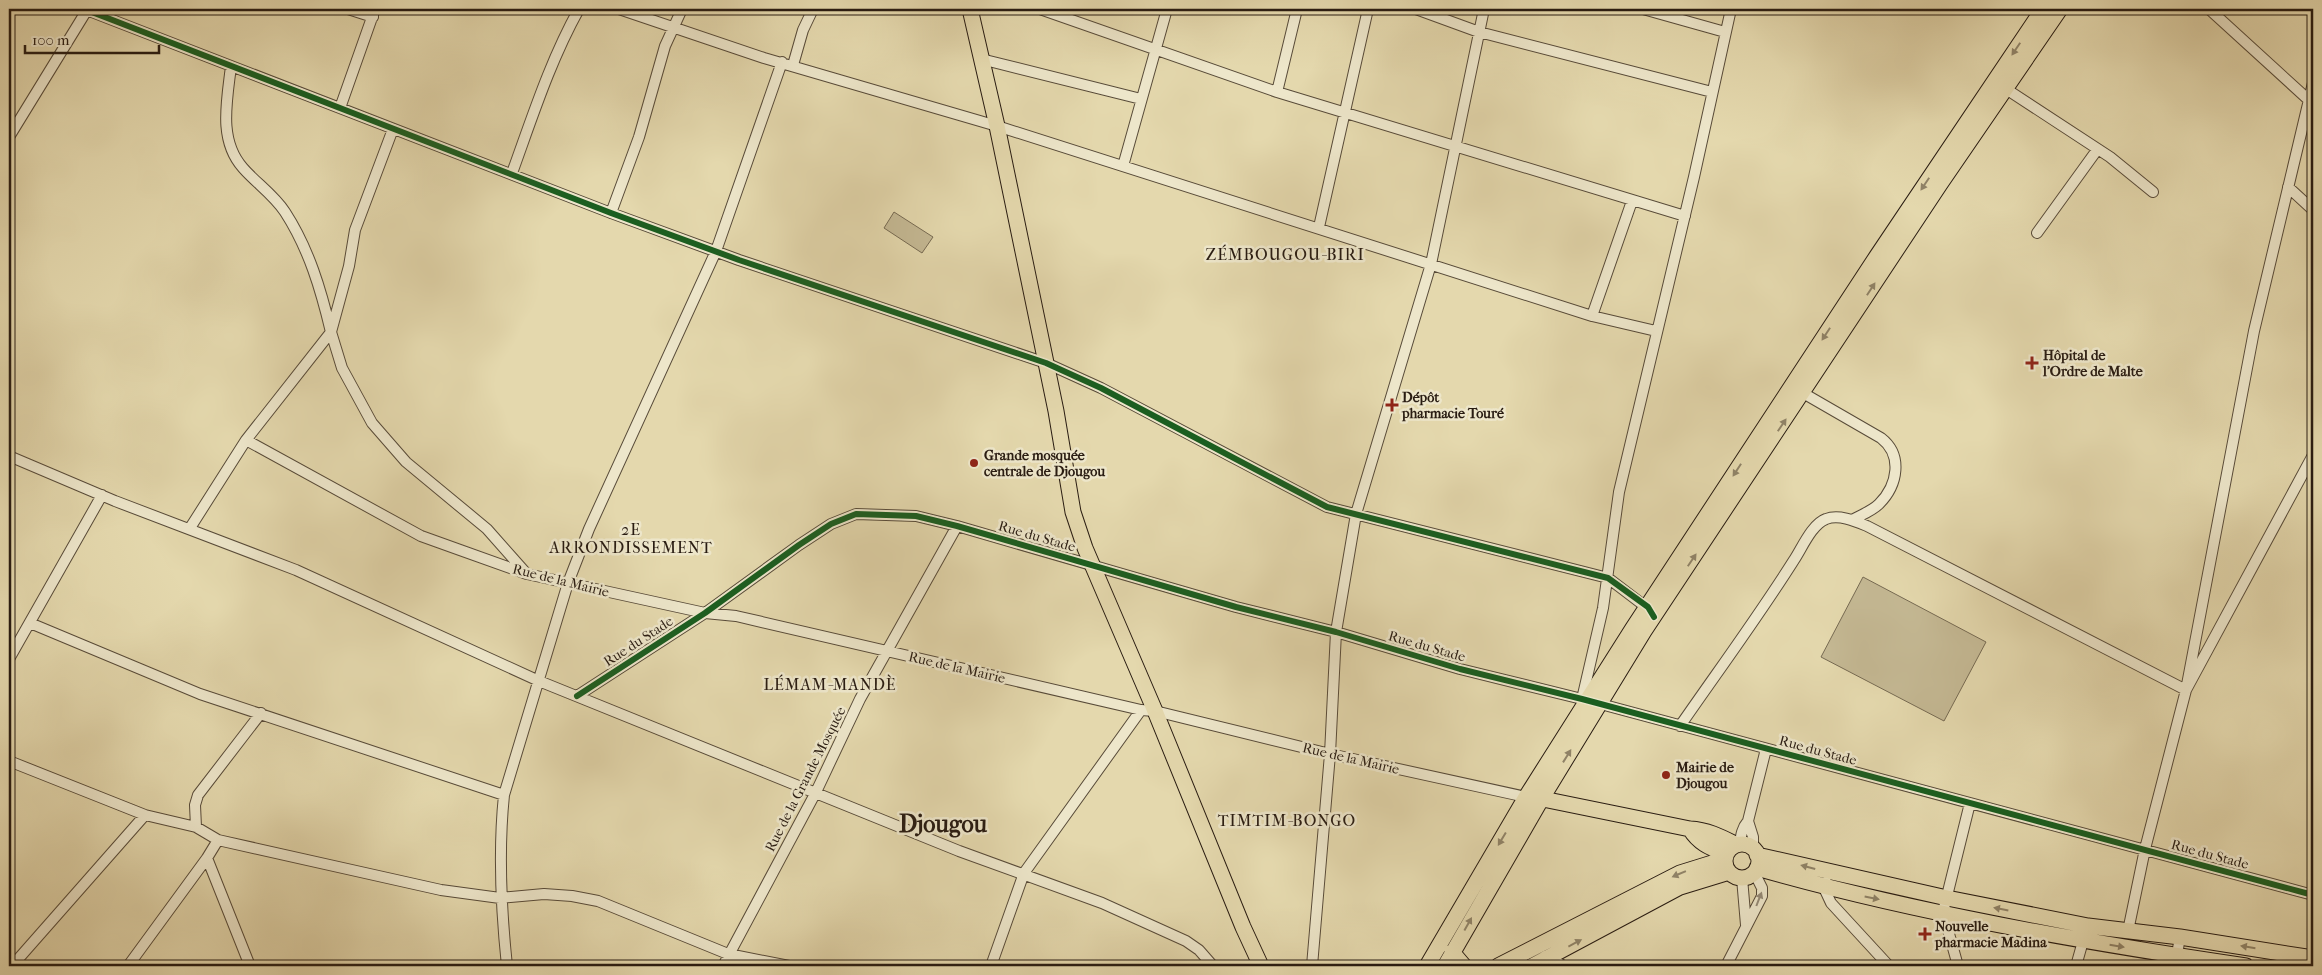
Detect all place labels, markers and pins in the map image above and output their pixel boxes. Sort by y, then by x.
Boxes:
place label: Hôpital de l'Ordre de Malte [2042,347,2143,380]
marker: Hôpital de l'Ordre de Malte [2025,356,2039,370]
place label: Dépôt pharmacie Touré [1401,389,1504,422]
marker: Dépôt pharmacie Touré [1386,399,1398,411]
place label: Grande mosquée centrale de Djougou [984,447,1105,480]
marker: Grande mosquée centrale de Djougou [968,457,980,469]
place label: Mairie de Djougou [1675,759,1734,792]
marker: Mairie de Djougou [1660,769,1672,781]
place label: Nouvelle pharmacie Madina [1934,918,2047,951]
marker: Nouvelle pharmacie Madina [1919,928,1931,940]

